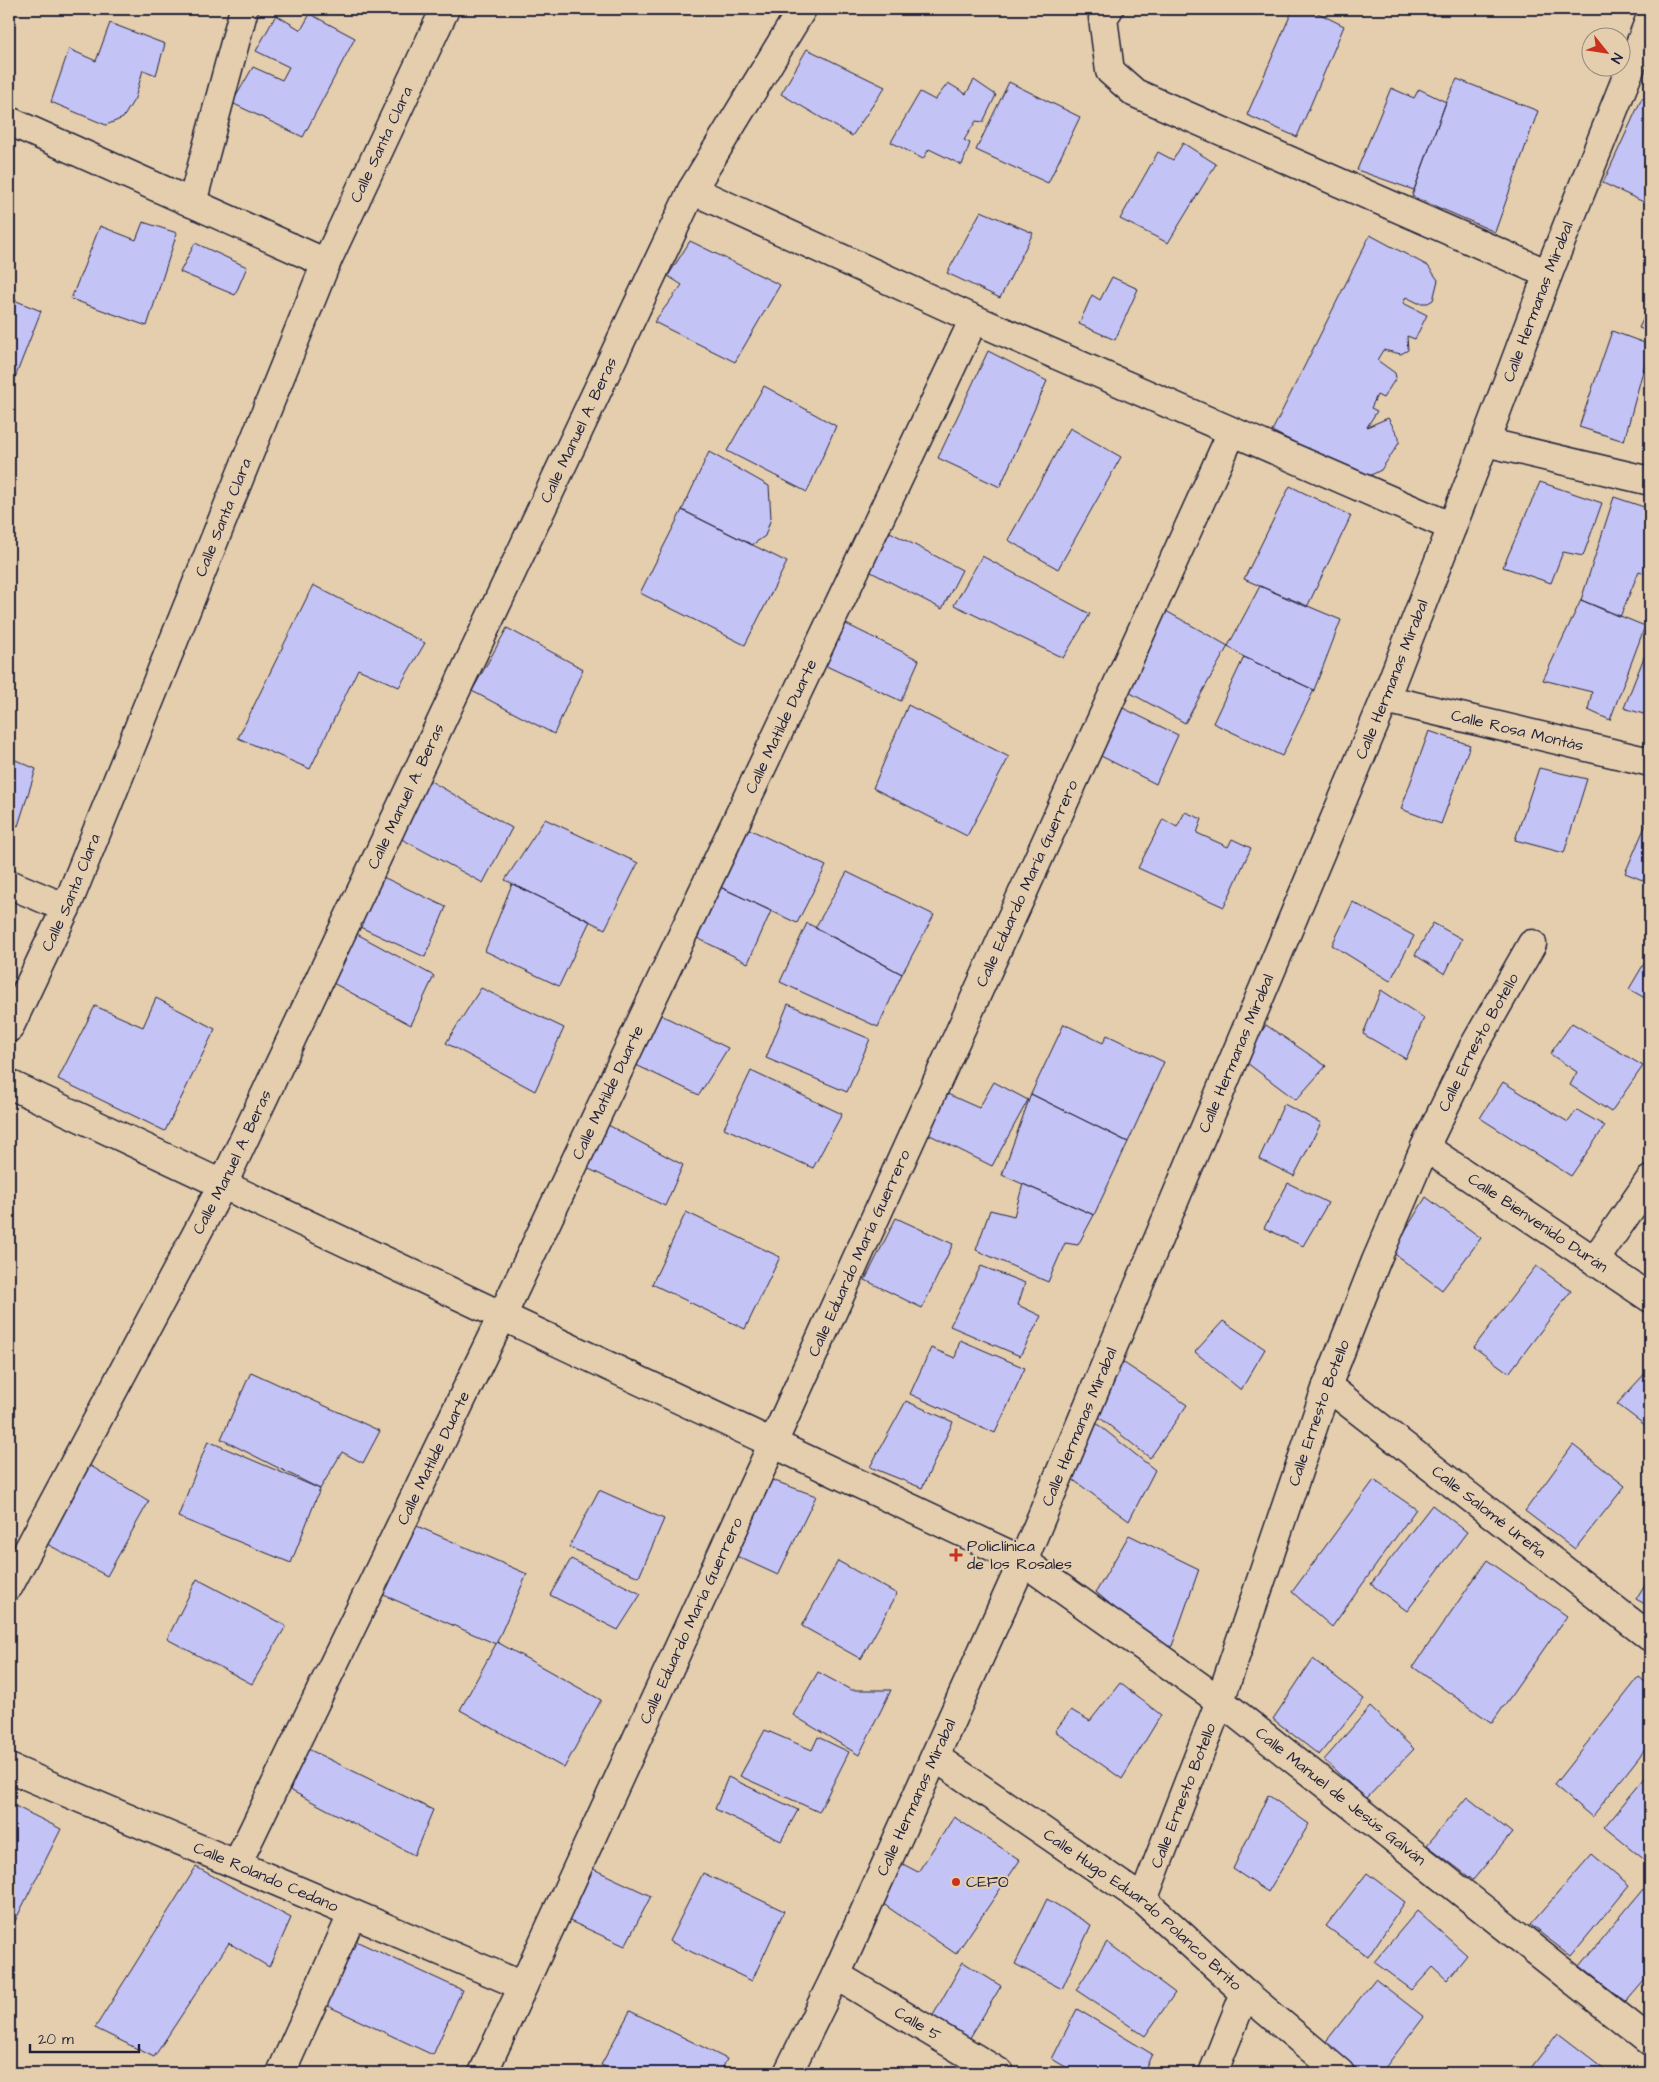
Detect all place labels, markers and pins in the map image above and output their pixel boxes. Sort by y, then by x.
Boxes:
place label: Policlínica de los Rosales [967,1535,1072,1575]
marker: Policlínica de los Rosales [949,1548,963,1562]
place label: CEFO [966,1871,1009,1893]
marker: CEFO [950,1876,962,1888]

